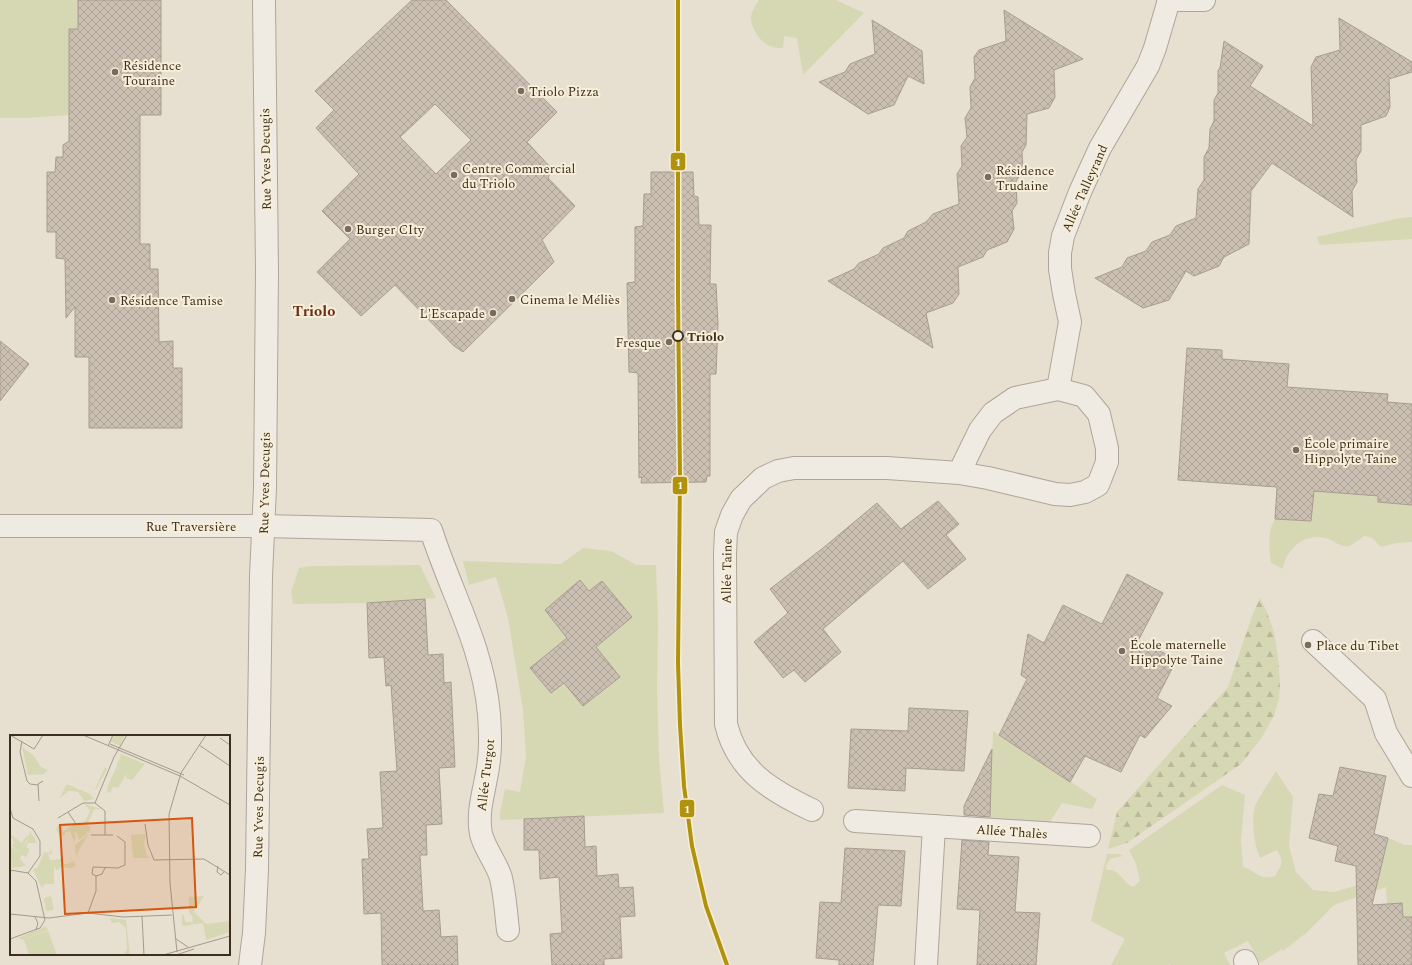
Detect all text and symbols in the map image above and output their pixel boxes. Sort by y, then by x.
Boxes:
place label: Résidence Touraine [123,56,181,91]
marker: Résidence Touraine [110,67,120,77]
place label: Triolo Pizza [529,82,600,102]
marker: Triolo Pizza [516,86,526,96]
street label: Rue Yves Decugis [255,108,277,210]
street label: Allée Talleyrand [1057,141,1113,236]
line badge: 1 [670,152,686,171]
text: 1 [675,154,681,171]
place label: Centre Commercial du Triolo [462,159,576,194]
place label: Résidence Trudaine [996,161,1054,196]
marker: Centre Commercial du Triolo [449,170,459,180]
marker: Résidence Trudaine [983,172,993,182]
place label: Burger CIty [356,220,425,240]
marker: Burger CIty [343,224,353,234]
place label: Cinema le Méliès [520,290,620,310]
place label: Résidence Tamise [120,291,223,311]
marker: Cinema le Méliès [507,294,517,304]
marker: Résidence Tamise [107,295,117,305]
district label: Triolo [293,300,335,323]
place label: L'Escapade [420,304,485,324]
marker: L'Escapade [488,308,498,318]
place label: Triolo [687,327,724,347]
marker: Triolo [672,330,684,342]
place label: Fresque [615,333,661,353]
marker: Fresque [664,337,674,347]
street label: Rue Yves Decugis [254,432,276,534]
place label: École primaire Hippolyte Taine [1304,434,1397,469]
marker: École primaire Hippolyte Taine [1291,445,1301,455]
line badge: 1 [672,476,688,495]
text: 1 [677,477,683,494]
street label: Rue Traversière [146,517,236,537]
street label: Allée Taine [716,538,738,604]
place label: École maternelle Hippolyte Taine [1130,635,1226,670]
place label: Place du Tibet [1316,636,1400,656]
marker: Place du Tibet [1303,640,1313,650]
marker: École maternelle Hippolyte Taine [1117,646,1127,656]
inset map [10,735,230,955]
street label: Allée Turgot [472,737,500,812]
street label: Rue Yves Decugis [248,756,270,858]
line badge: 1 [679,799,695,818]
text: 1 [684,801,690,818]
street label: Allée Thalès [976,820,1048,844]

